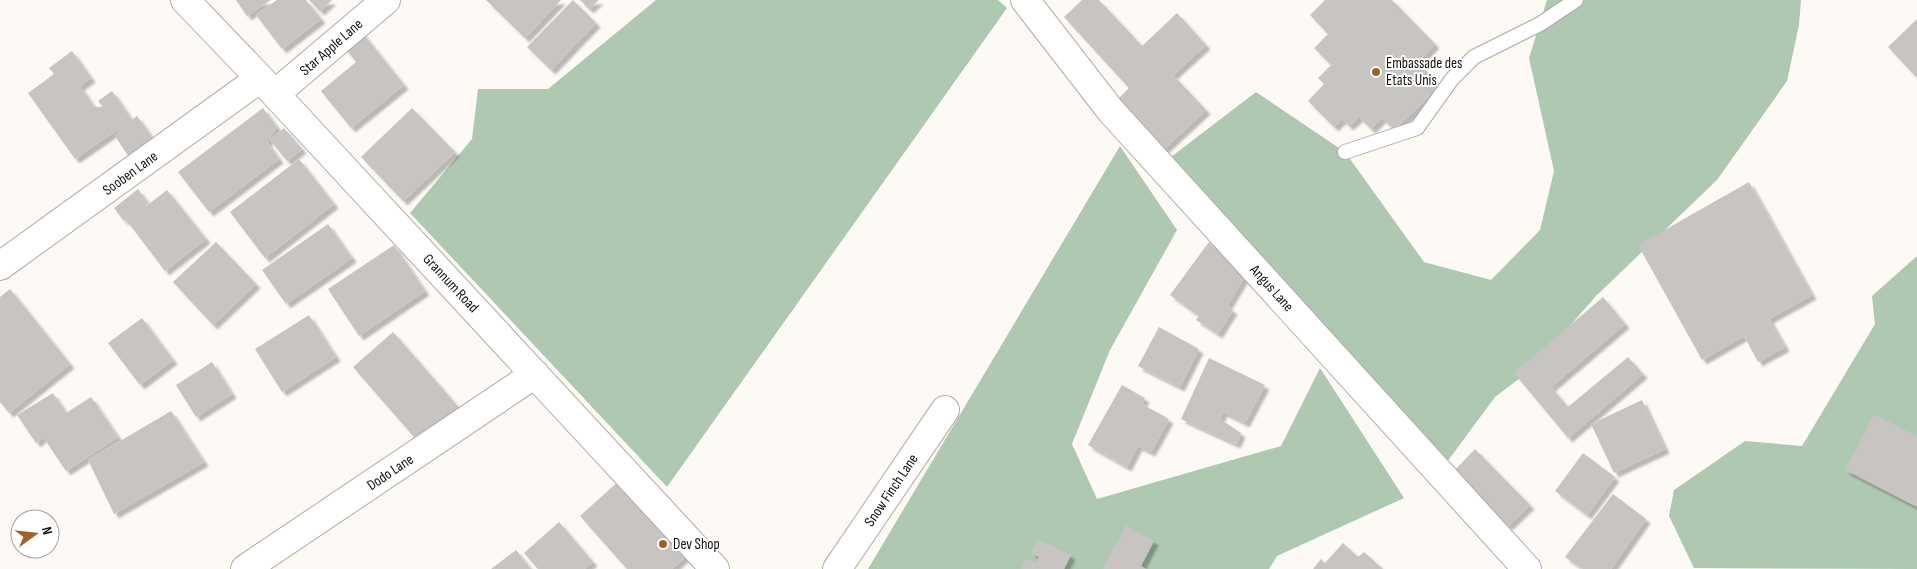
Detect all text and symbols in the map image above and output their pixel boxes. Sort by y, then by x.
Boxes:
street label: Star Apple Lane [296,15,367,80]
place label: Embassade des Etats Unis [1386,54,1462,90]
marker: Embassade des Etats Unis [1370,66,1382,78]
street label: Sooben Lane [99,147,162,200]
street label: Grannum Road [419,250,483,317]
street label: Angus Lane [1245,260,1298,316]
street label: Dodo Lane [363,450,417,495]
street label: Snow Finch Lane [860,450,923,530]
north arrow [10,509,60,559]
text: N [38,525,56,537]
place label: Dev Shop [673,535,720,554]
marker: Dev Shop [657,538,669,550]

